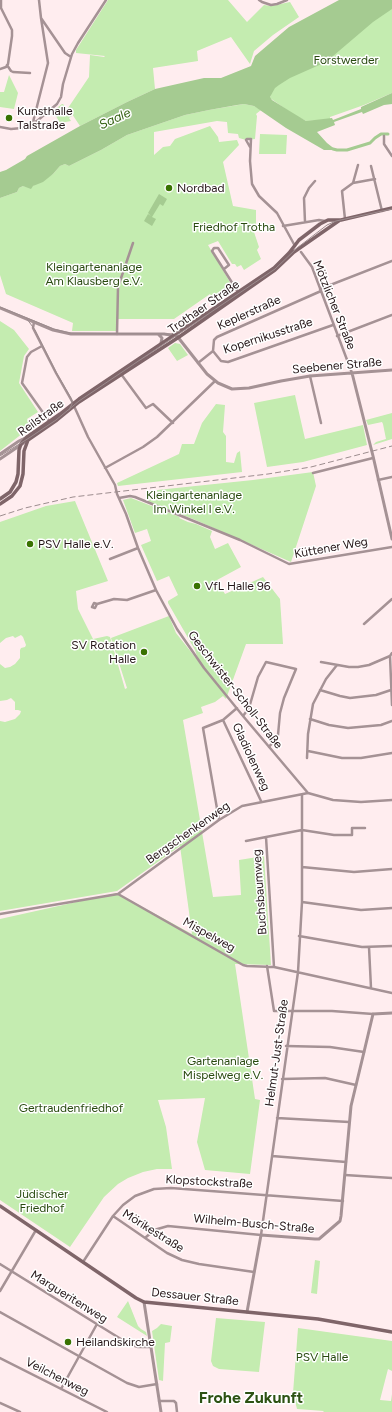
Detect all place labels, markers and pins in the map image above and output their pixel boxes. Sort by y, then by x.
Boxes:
place label: Kunsthalle Talstraße [17,104,72,132]
marker: Kunsthalle Talstraße [4,113,14,123]
place label: Nordbad [177,181,225,195]
marker: Nordbad [164,183,174,193]
place label: PSV Halle e.V. [38,537,113,551]
marker: PSV Halle e.V. [25,539,35,549]
place label: VfL Halle 96 [205,579,270,593]
marker: VfL Halle 96 [192,581,202,591]
place label: SV Rotation Halle [71,638,136,666]
marker: SV Rotation Halle [139,647,149,657]
place label: Heilandskirche [76,1335,155,1349]
marker: Heilandskirche [63,1337,73,1347]

